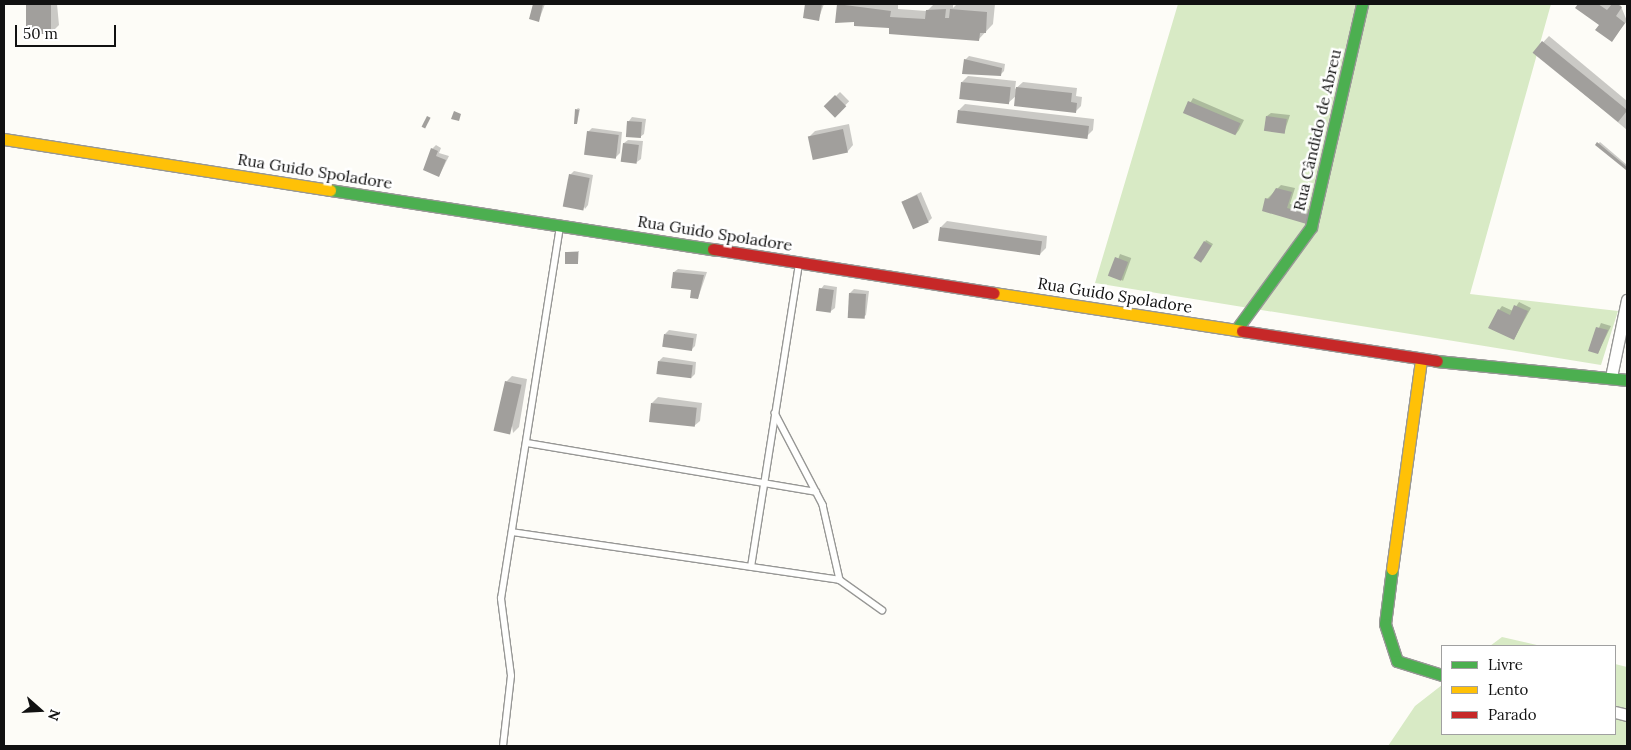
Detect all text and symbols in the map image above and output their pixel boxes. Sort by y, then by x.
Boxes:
scale bar [18,15,119,47]
text: 50 m [23,24,58,43]
street label: Rua Cândido de Abreu [1289,47,1345,213]
street label: Rua Guido Spoladore [236,149,394,193]
street label: Rua Guido Spoladore [636,211,794,255]
street label: Rua Guido Spoladore [1036,273,1194,317]
legend [1441,645,1616,735]
text: Livre [1488,655,1523,674]
text: Lento [1488,680,1528,699]
north arrow [15,685,65,735]
text: Parado [1488,705,1537,724]
text: N [44,707,64,723]

